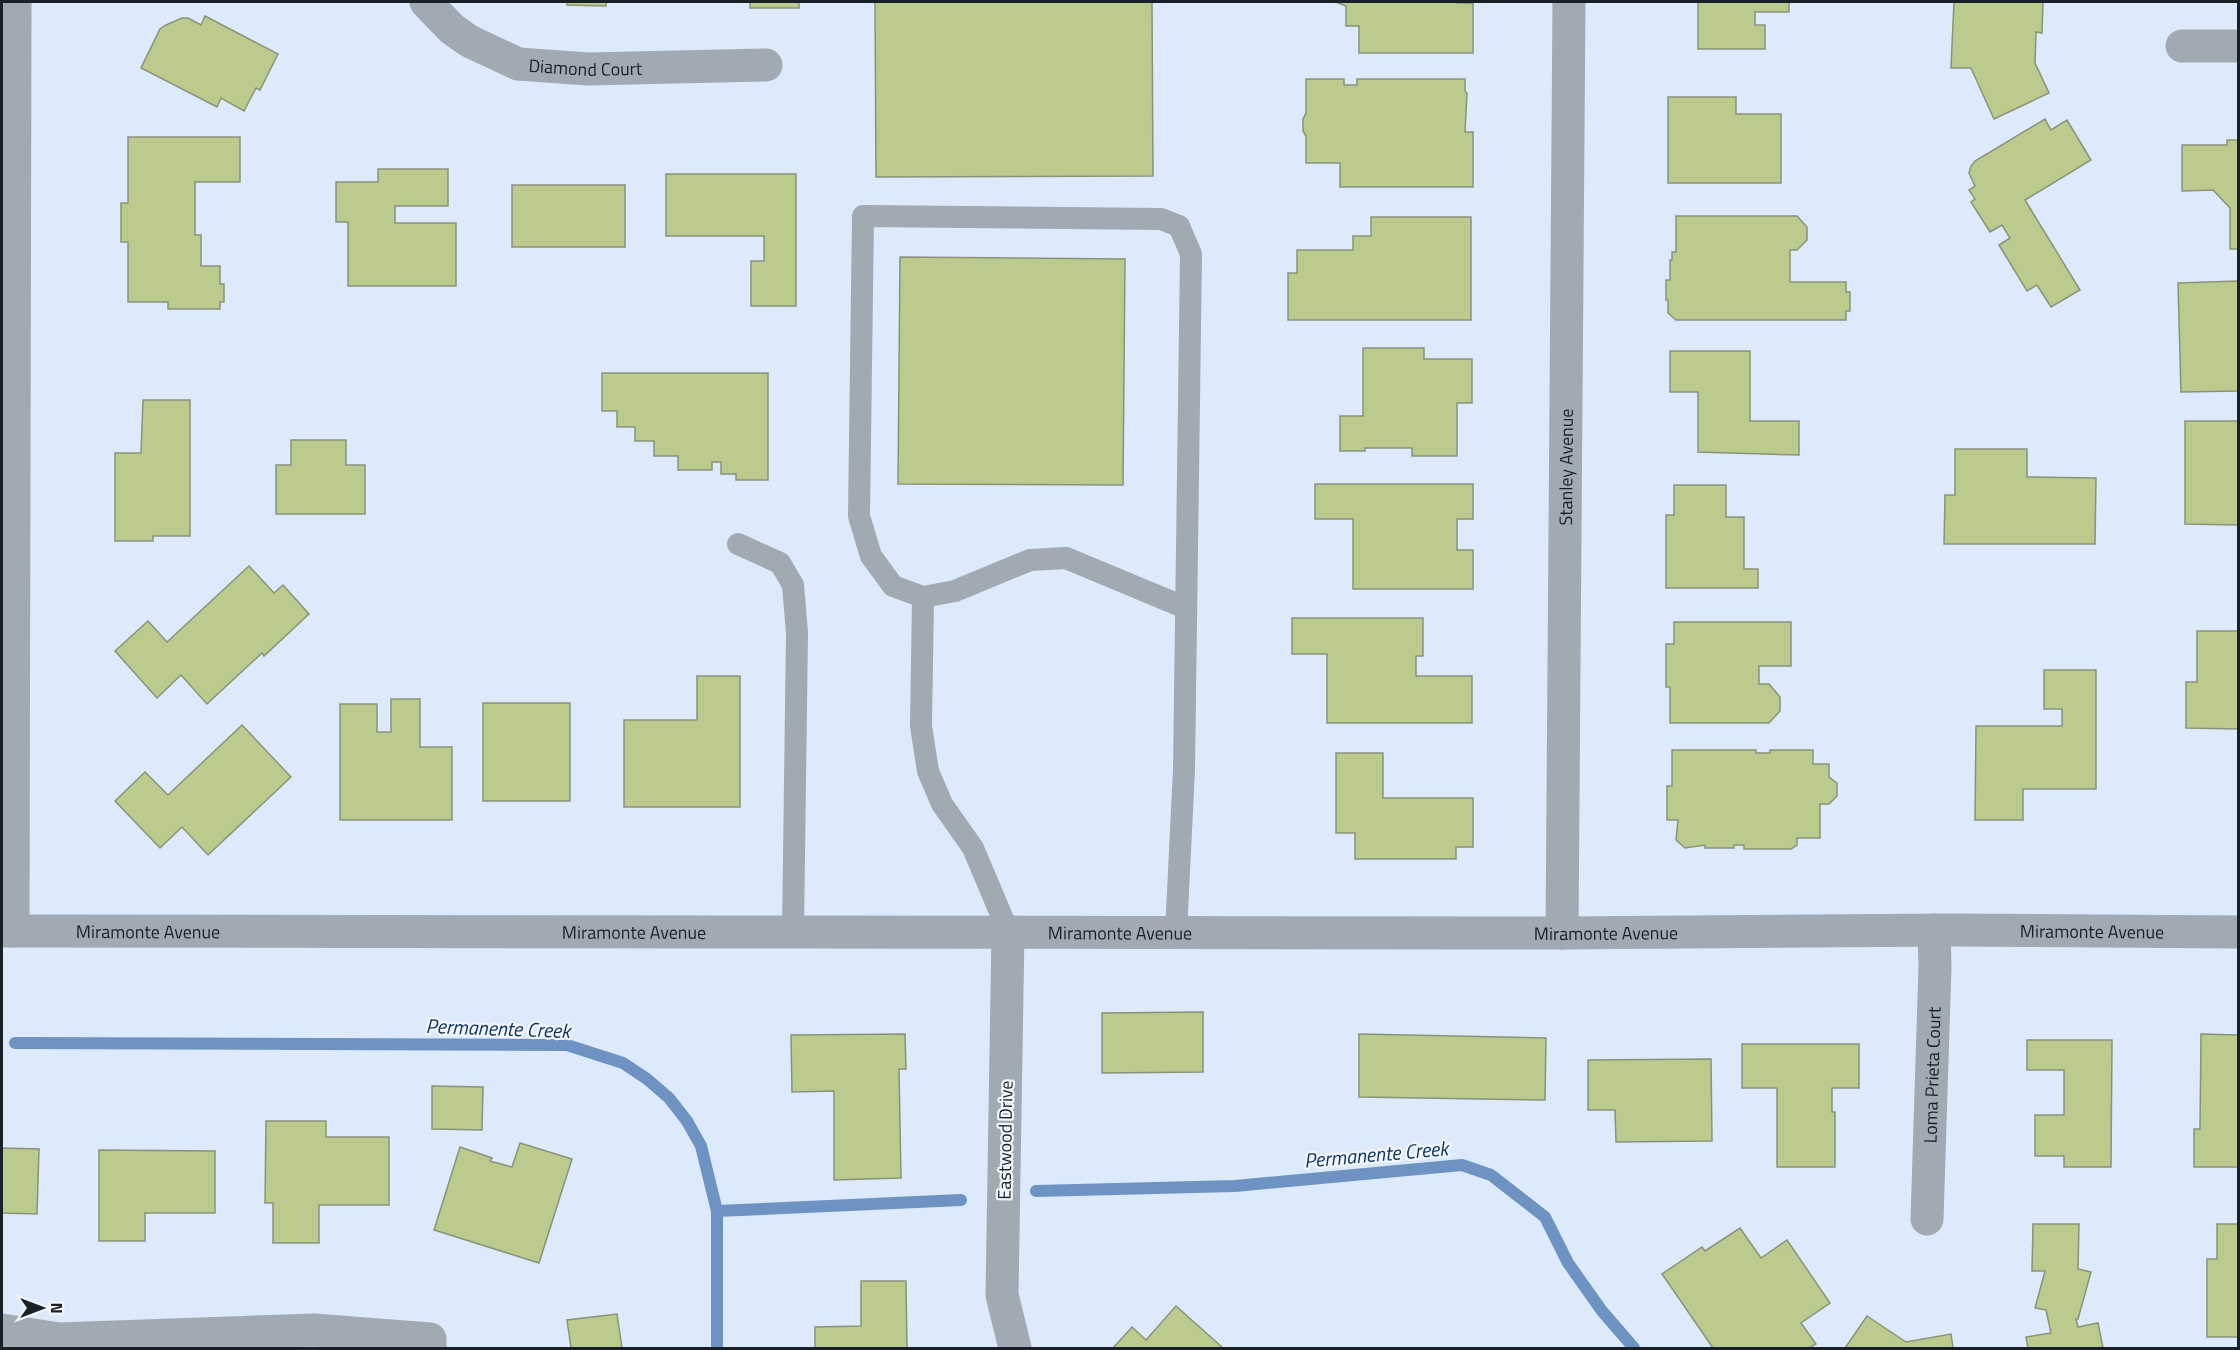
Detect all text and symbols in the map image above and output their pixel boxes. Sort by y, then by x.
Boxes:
street label: Diamond Court [528,51,643,83]
street label: Stanley Avenue [1552,409,1579,525]
street label: Miramonte Avenue [2020,917,2164,945]
street label: Miramonte Avenue [76,918,220,945]
street label: Miramonte Avenue [562,918,706,945]
street label: Miramonte Avenue [1048,919,1192,946]
street label: Miramonte Avenue [1534,919,1678,947]
street label: Loma Prieta Court [1916,1006,1947,1144]
water label: Permanente Creek [425,1010,573,1046]
street label: Eastwood Drive [990,1080,1020,1200]
water label: Permanente Creek [1303,1132,1451,1176]
north arrow [12,1278,72,1338]
text: N [45,1302,69,1314]

